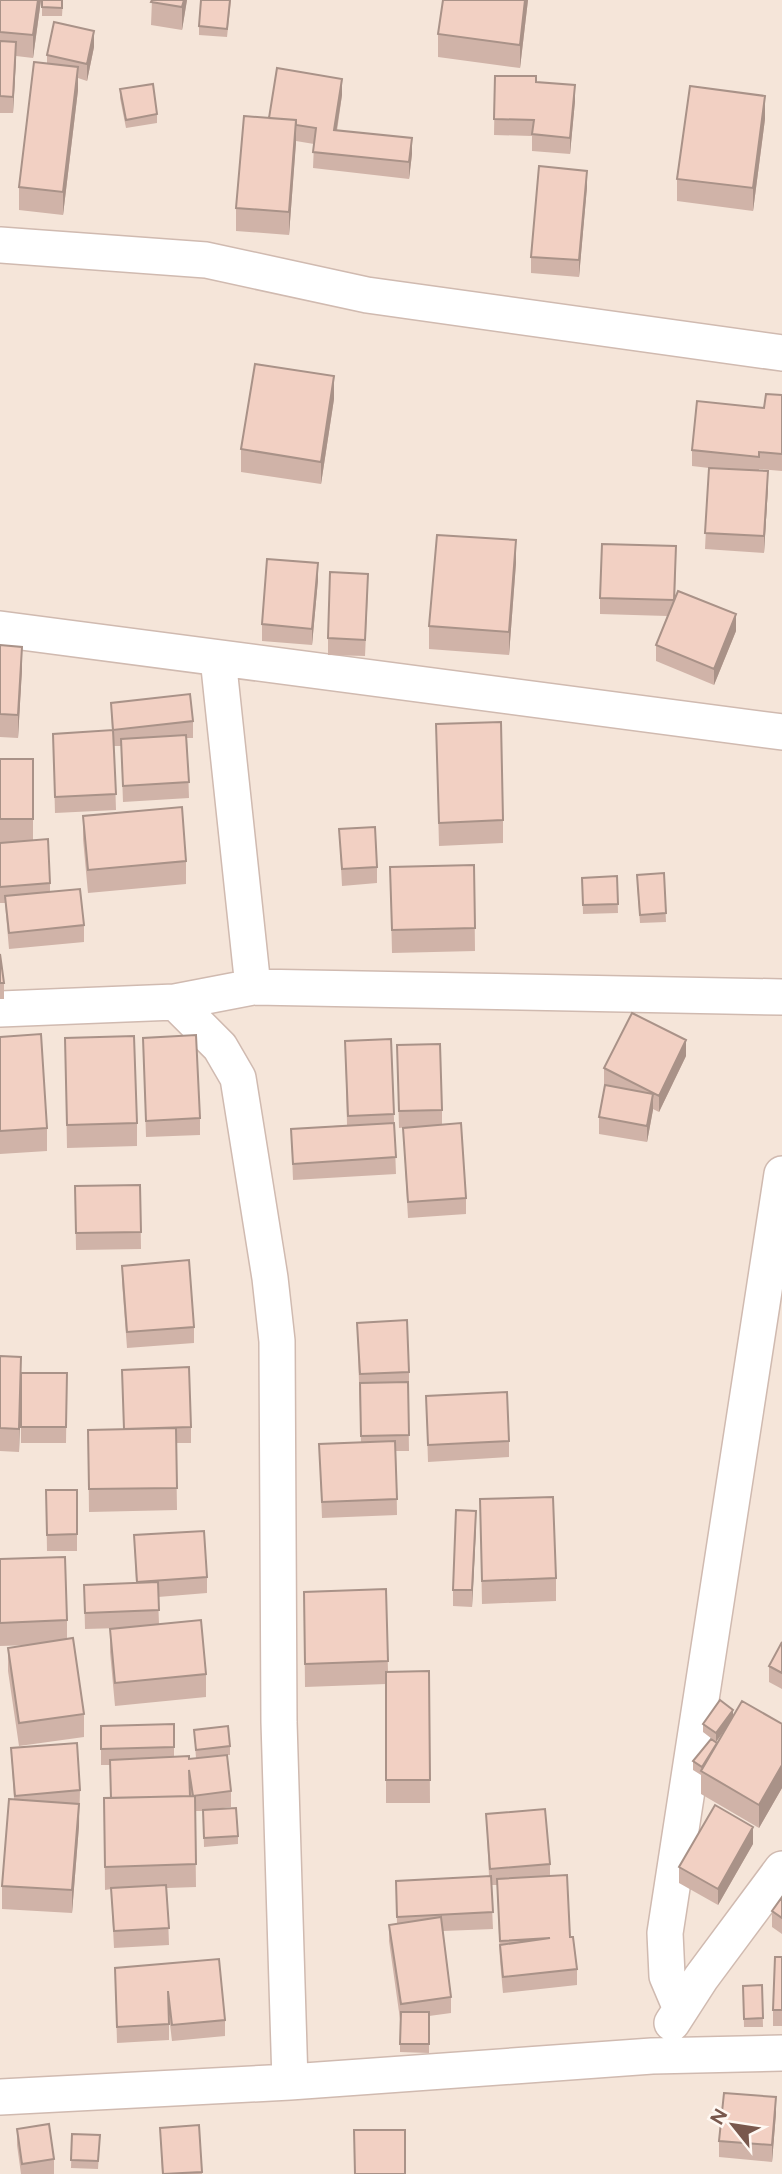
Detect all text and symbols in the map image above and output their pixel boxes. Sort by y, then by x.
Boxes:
north arrow [698,2090,768,2160]
text: N [705,2105,732,2129]

